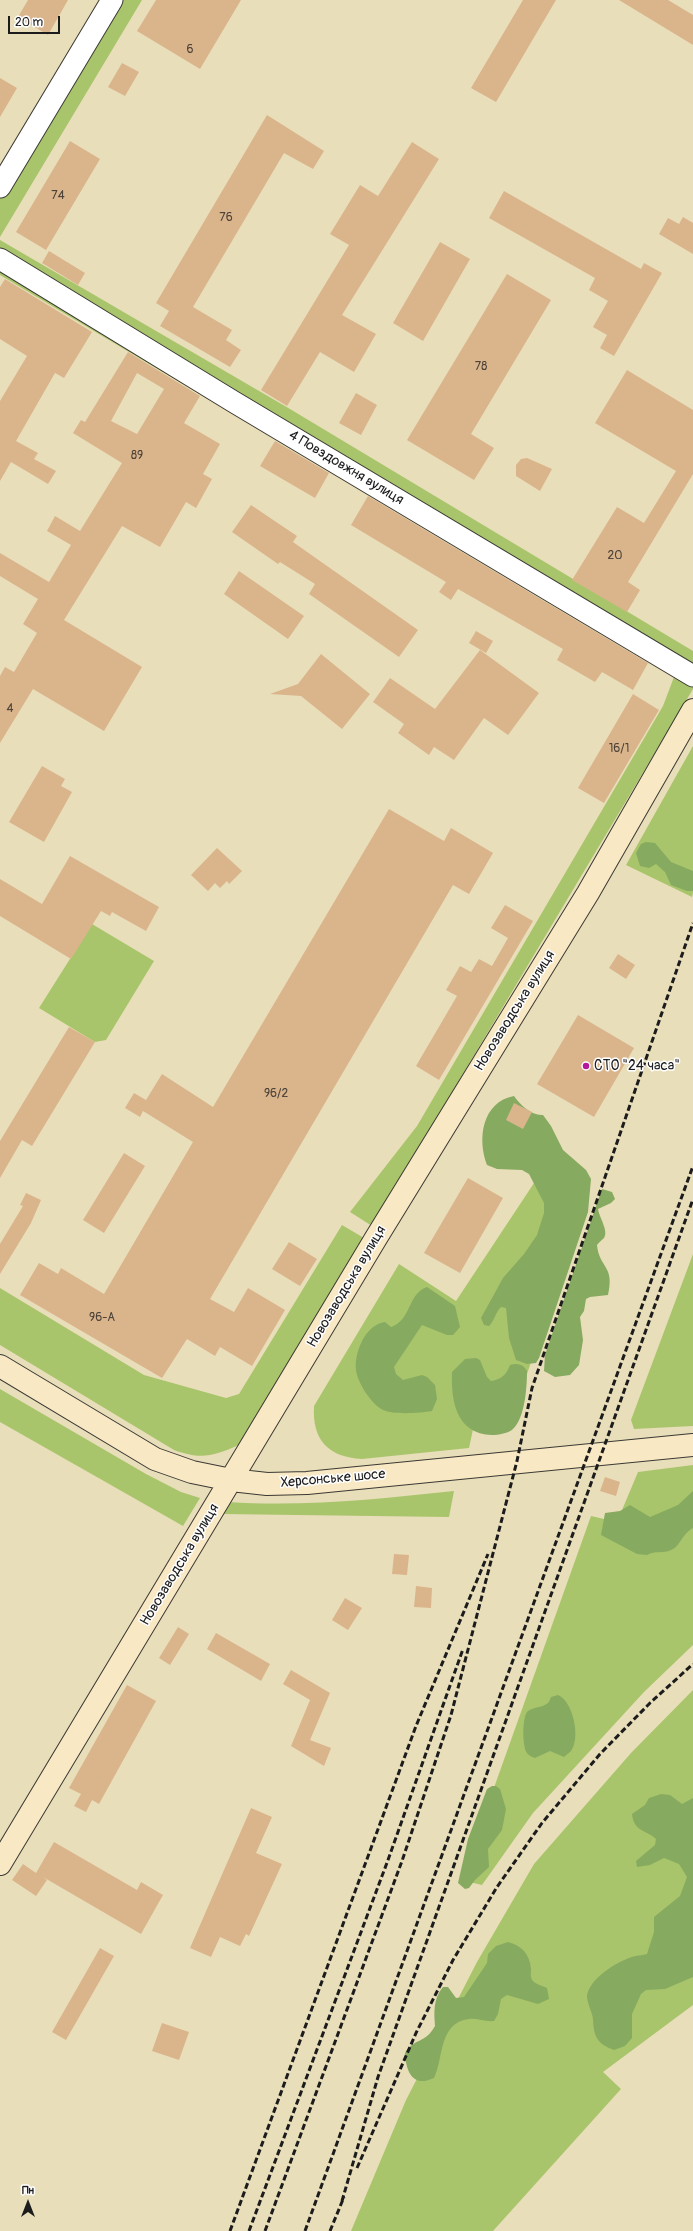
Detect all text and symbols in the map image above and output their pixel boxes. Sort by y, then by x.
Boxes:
scale bar [10,8,62,34]
text: 20 m [15,15,43,30]
house number: 6 [187,43,193,57]
house number: 74 [51,189,65,203]
house number: 76 [219,211,233,225]
house number: 78 [475,360,487,374]
street label: 4 Повздовжня вулиця [286,427,406,509]
house number: 89 [131,449,143,463]
house number: 20 [608,549,622,563]
house number: 4 [7,702,13,716]
house number: 16/1 [609,742,629,756]
street label: Новозаводська вулиця [471,948,559,1074]
place label: СТО "24 часа" [594,1058,680,1074]
marker: СТО "24 часа" [581,1061,591,1071]
house number: 96/2 [264,1087,288,1101]
street label: Новозаводська вулиця [304,1223,390,1351]
house number: 96-А [89,1311,115,1325]
street label: Херсонське шосе [280,1466,386,1492]
street label: Новозаводська вулиця [137,1501,223,1629]
north arrow [8,2183,48,2223]
text: Пн [22,2184,34,2197]

